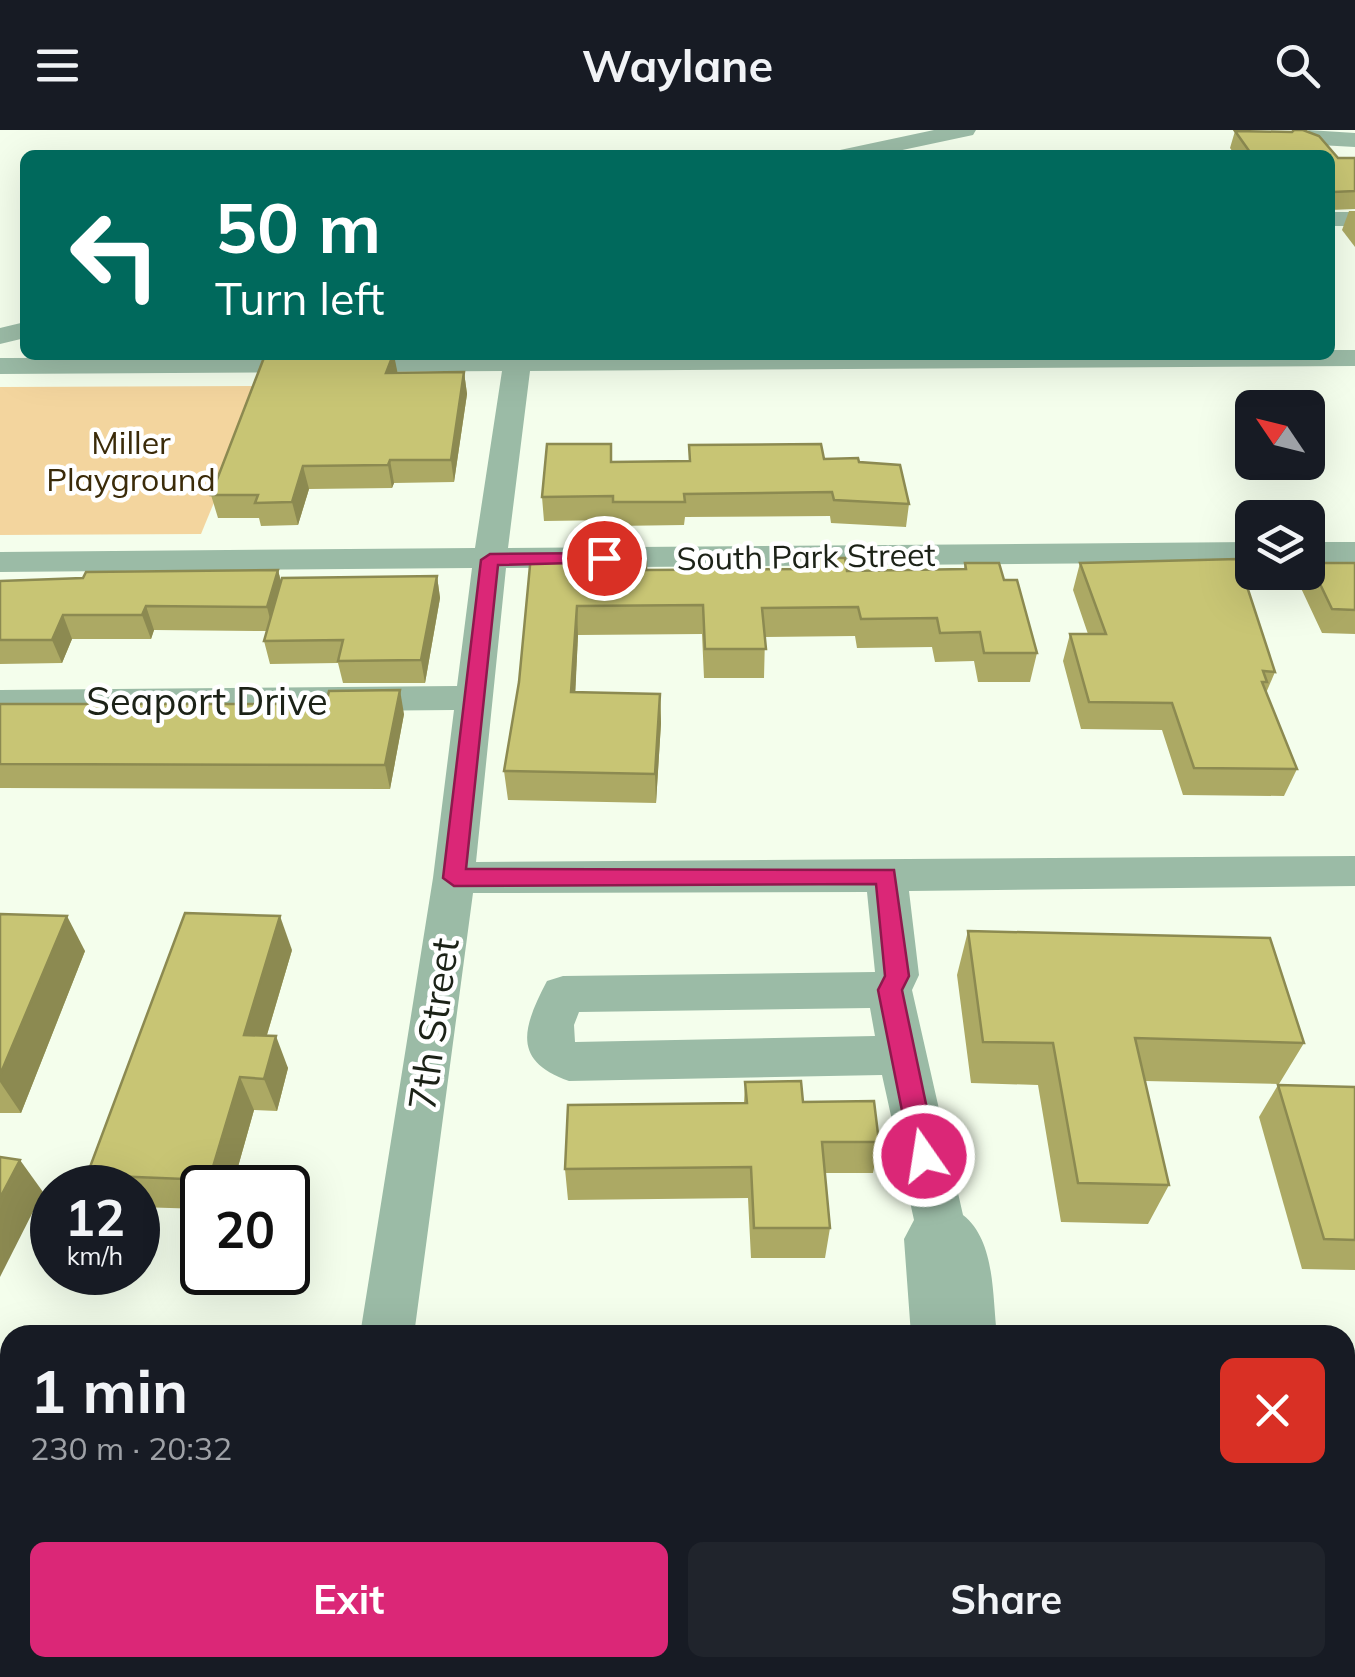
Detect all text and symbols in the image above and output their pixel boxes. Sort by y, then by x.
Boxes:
text: Waylane [582,37,773,93]
icon: menu [30,38,85,93]
icon: search [1270,38,1325,93]
text: 50 m [215,183,381,271]
icon: left [50,190,180,320]
text: Turn left [215,270,384,326]
north arrow [1235,390,1325,480]
map controls [1235,390,1325,590]
park label: Miller Playground [46,422,216,499]
button: layers [1235,500,1325,590]
pin [562,516,647,601]
icon: arrive [577,531,632,586]
street label: South Park Street [676,534,936,578]
street label: Seaport Drive [86,677,328,725]
street label: 7th Street [397,935,469,1113]
position arrow [872,1104,976,1208]
speed limit sign: 20 [180,1165,310,1295]
text: 12 [65,1186,125,1249]
text: km/h [67,1240,123,1271]
text: 1 min [30,1353,188,1428]
button: close [1220,1358,1325,1463]
text: 230 m · 20:32 [30,1428,232,1468]
button: Exit [30,1542,668,1657]
button: Share [688,1542,1325,1657]

